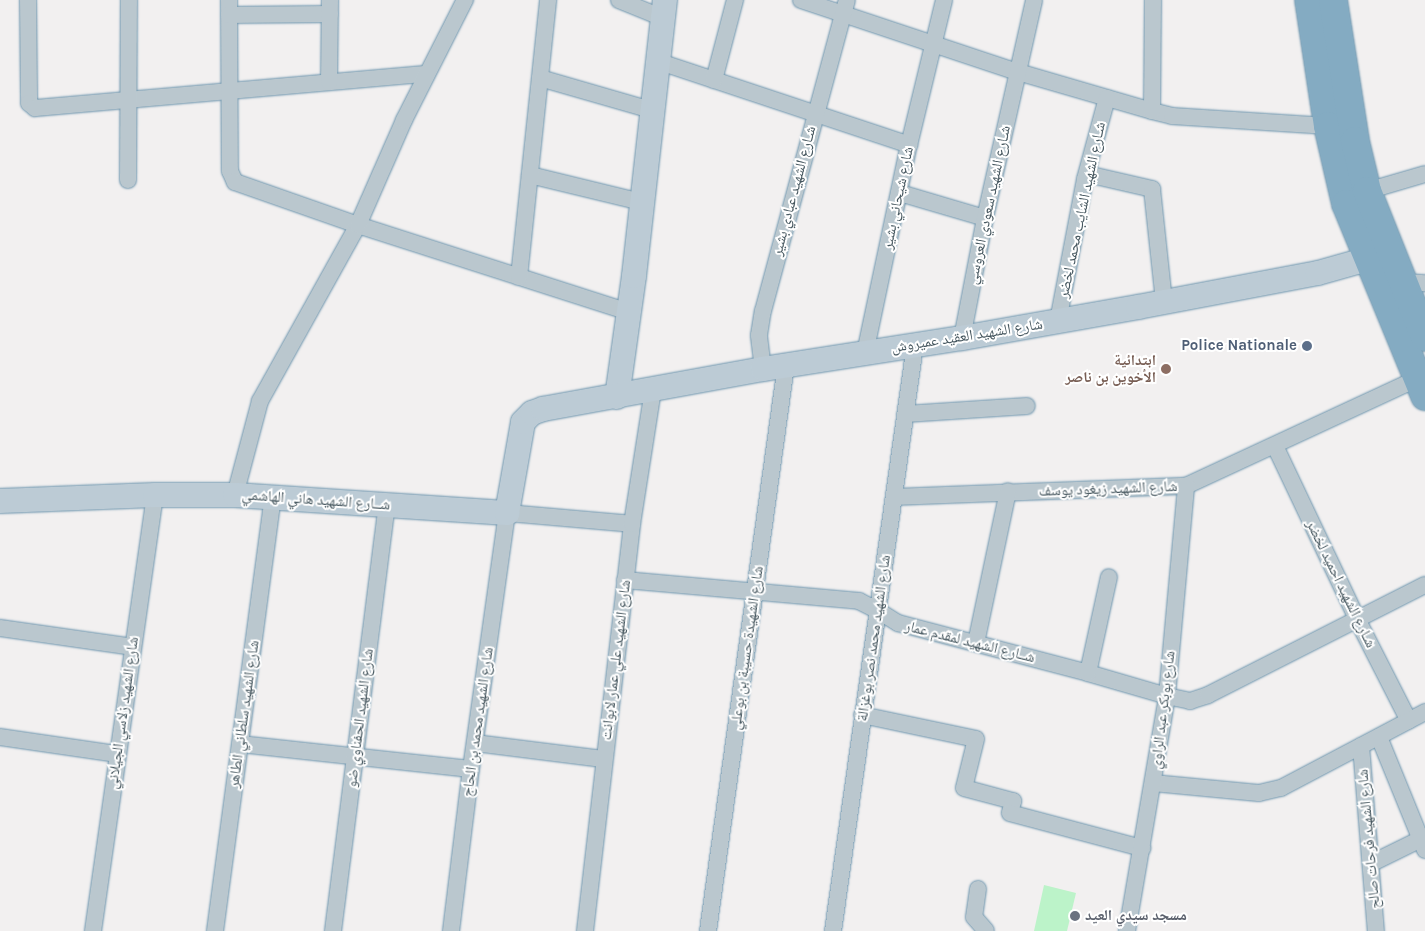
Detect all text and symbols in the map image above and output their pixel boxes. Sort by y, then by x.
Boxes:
street label: شـارع الشهيد الشايب محمد لخضر [1055,120,1109,300]
street label: شـارع الشهيد عبادي بشير [768,124,820,258]
street label: شـارع الشهيد سعودي العروسي [963,124,1015,286]
street label: شارع شيحاني بشير [878,145,918,251]
street label: شارع الشهيد العقيد عميروش [890,315,1044,357]
place label: Police Nationale [1181,337,1297,355]
marker: Police Nationale [1301,340,1313,352]
place label: ابتدائية الأخوين بن ناصر [1065,351,1156,386]
marker: ابتدائية الأخوين بن ناصر [1160,363,1172,375]
street label: شارع الشهيد زيغود يوسف [1038,478,1178,500]
street label: شــارع الشهيد هاني الهاشمي [241,486,391,514]
street label: شـارع الشهيد احميد لخضر [1302,517,1380,651]
street label: شارع الشهيد محمد نصر بوغزالة [853,554,895,722]
street label: شارع الشهيدة حسيبة بن بوعلي [727,565,767,731]
street label: شارع الشهيد علي عمار لابوانت [597,579,635,741]
street label: شــارع الشهيد لمقدم عمار [903,617,1037,667]
street label: شارع الشهيد زلاسي الجيلاني [103,636,143,790]
street label: شارع الشهيد سلطاني الطاهر [225,639,263,789]
street label: شارع الشهيد محمد بن الحاج [459,646,497,798]
street label: شارع الشهيد الحفناوي ضو [343,647,377,789]
street label: شارع بوبكر عبد الراوي [1147,650,1179,770]
street label: شارع الشهيد فرحات صالح [1354,768,1384,910]
place label: مسجد سيدي العيد [1085,907,1187,925]
marker: مسجد سيدي العيد [1069,910,1081,922]

